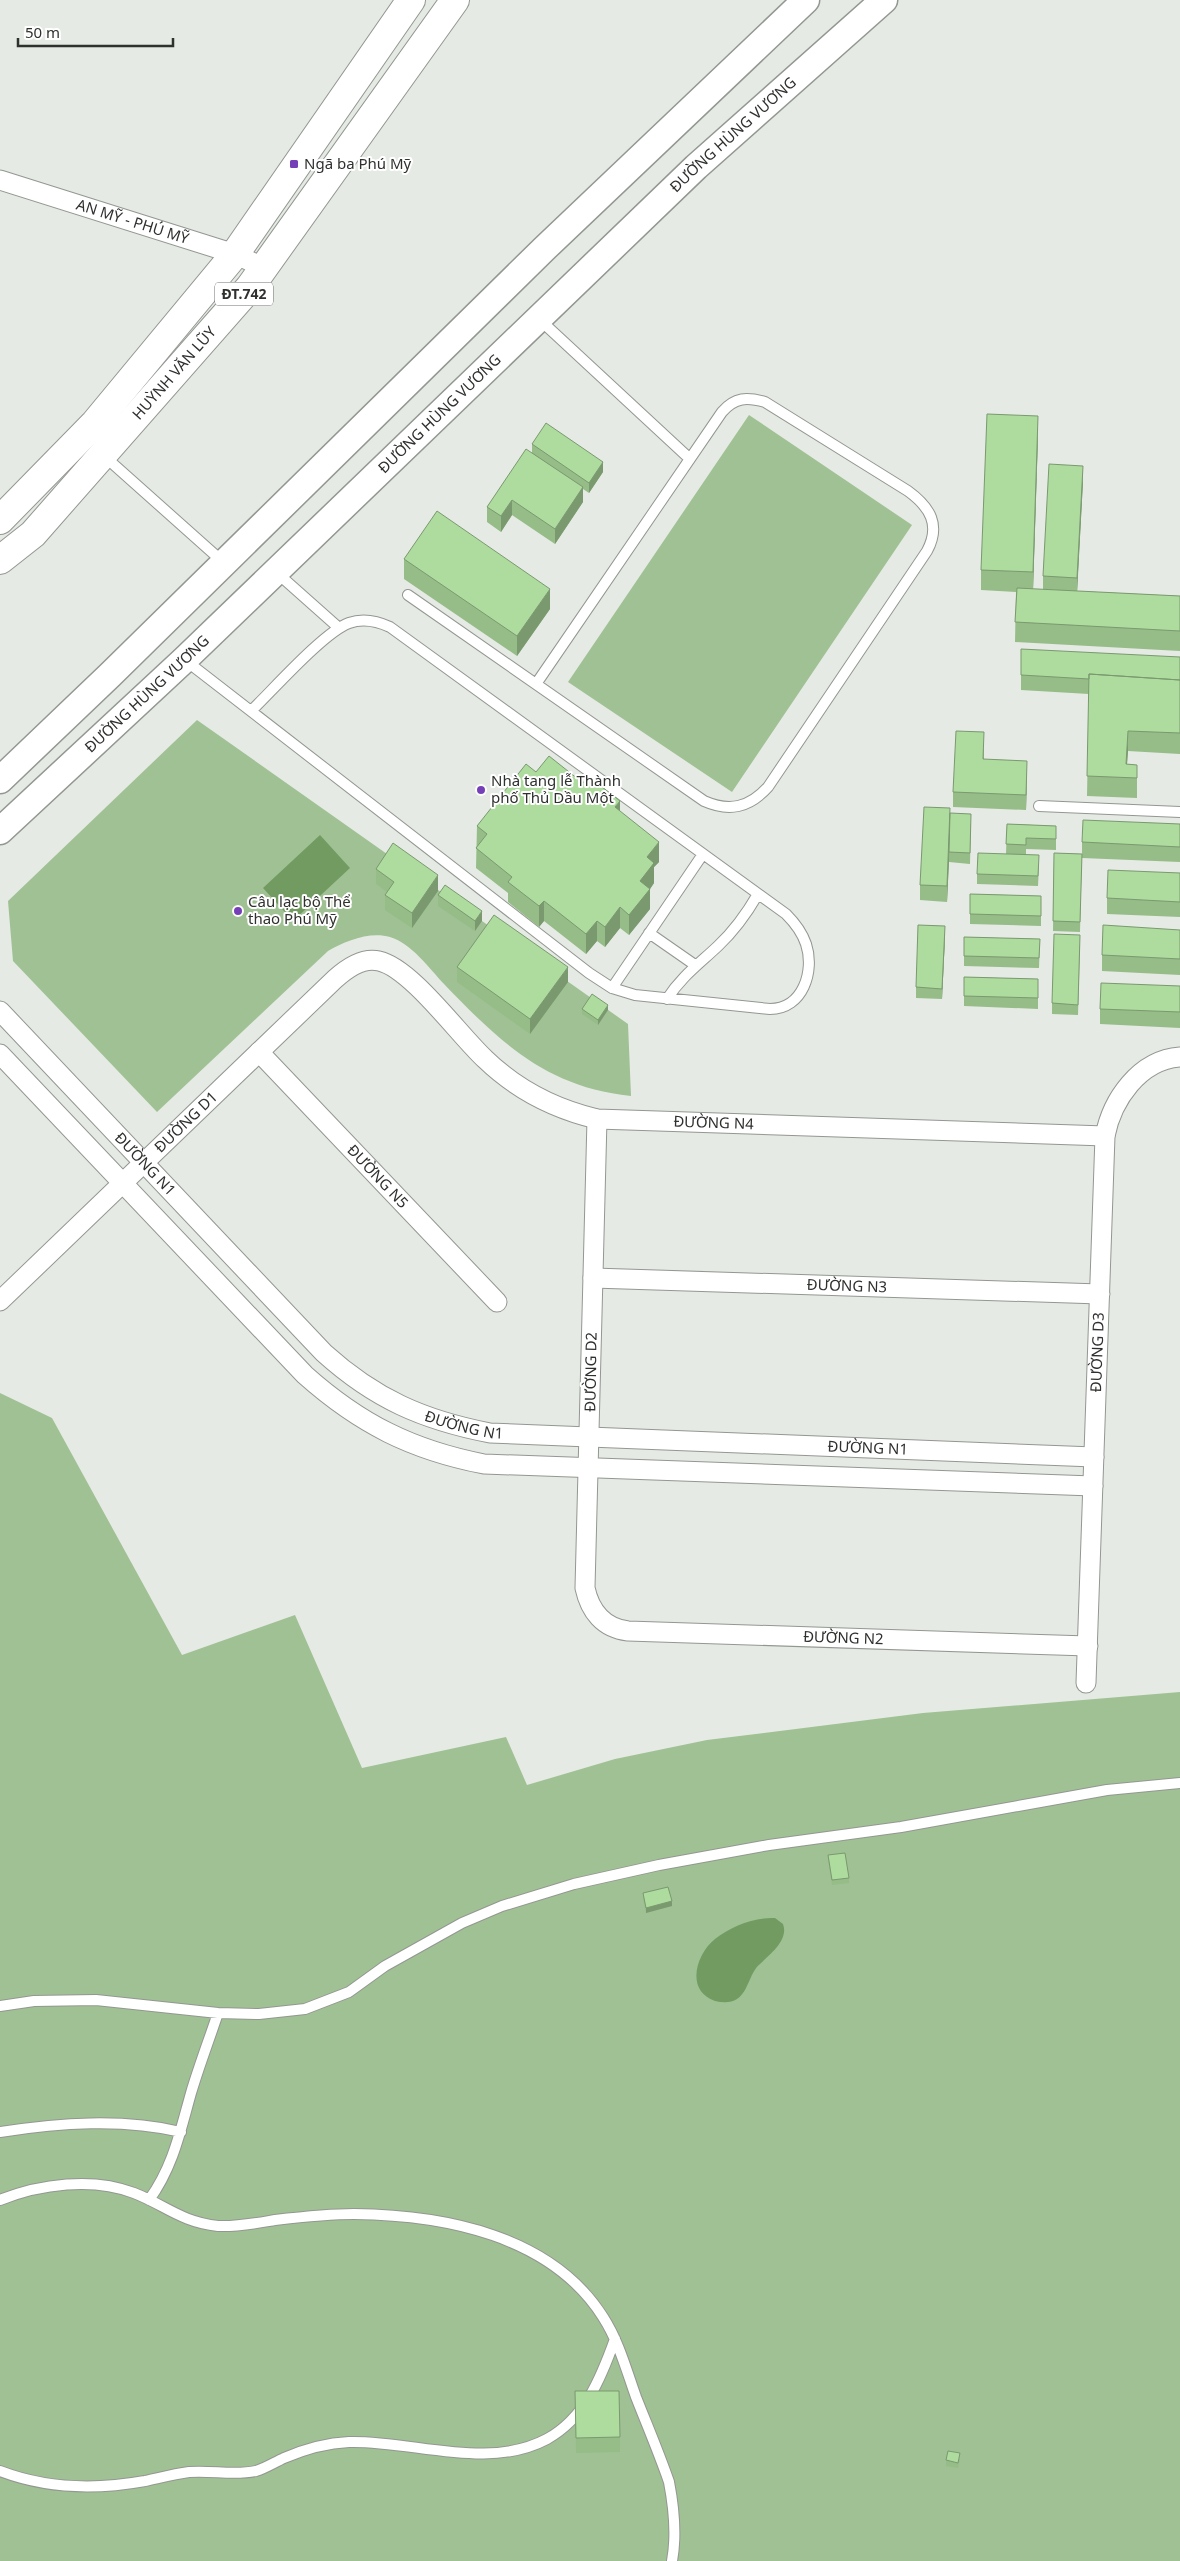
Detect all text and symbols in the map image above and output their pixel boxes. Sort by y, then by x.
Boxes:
scale bar [18,15,172,47]
text: 50 m [25,22,60,42]
street label: ĐƯỜNG HÙNG VƯƠNG [665,72,800,196]
place label: Ngã ba Phú Mỹ [304,153,412,173]
marker: Ngã ba Phú Mỹ [288,158,300,170]
street label: AN MỸ - PHÚ MỸ [74,194,192,248]
road number: ĐT.742 [215,282,273,306]
street label: HUỲNH VĂN LŨY [127,321,220,423]
street label: ĐƯỜNG HÙNG VƯƠNG [373,349,505,477]
street label: ĐƯỜNG HÙNG VƯƠNG [80,630,213,756]
place label: Nhà tang lễ Thành phố Thủ Dầu Một [491,770,621,807]
marker: Nhà tang lễ Thành phố Thủ Dầu Một [475,784,487,796]
place label: Câu lạc bộ Thể thao Phú Mỹ [248,891,351,928]
marker: Câu lạc bộ Thể thao Phú Mỹ [232,905,244,917]
street label: ĐƯỜNG D1 [150,1087,221,1156]
street label: ĐƯỜNG N4 [673,1111,755,1133]
street label: ĐƯỜNG N1 [111,1127,181,1200]
street label: ĐƯỜNG N5 [343,1140,413,1212]
street label: ĐƯỜNG N3 [806,1274,887,1296]
street label: ĐƯỜNG D3 [1085,1312,1108,1393]
street label: ĐƯỜNG D2 [579,1332,601,1412]
street label: ĐƯỜNG N1 [422,1405,504,1443]
street label: ĐƯỜNG N1 [827,1435,908,1459]
street label: ĐƯỜNG N2 [803,1626,884,1648]

